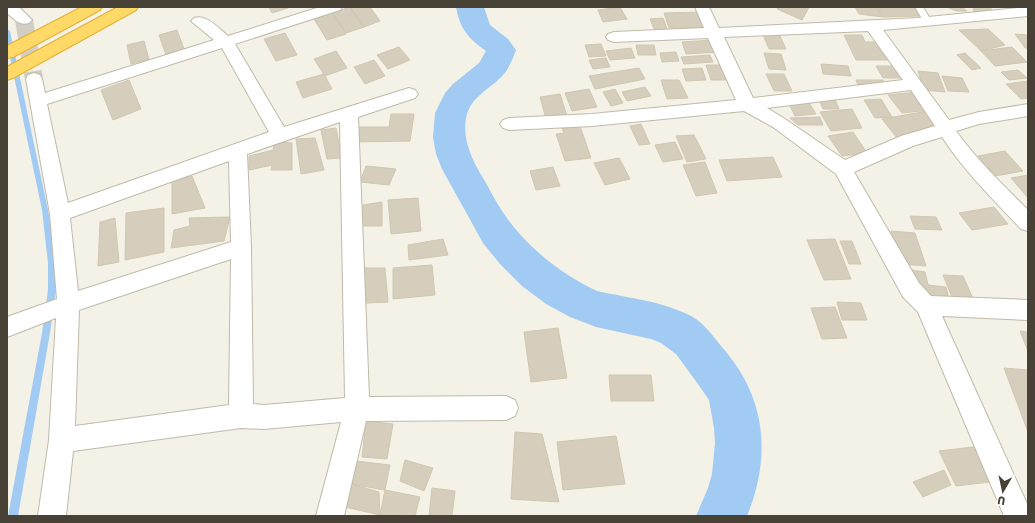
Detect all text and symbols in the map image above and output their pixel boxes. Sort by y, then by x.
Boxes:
north arrow [983,471,1023,511]
text: U [996,492,1006,509]

